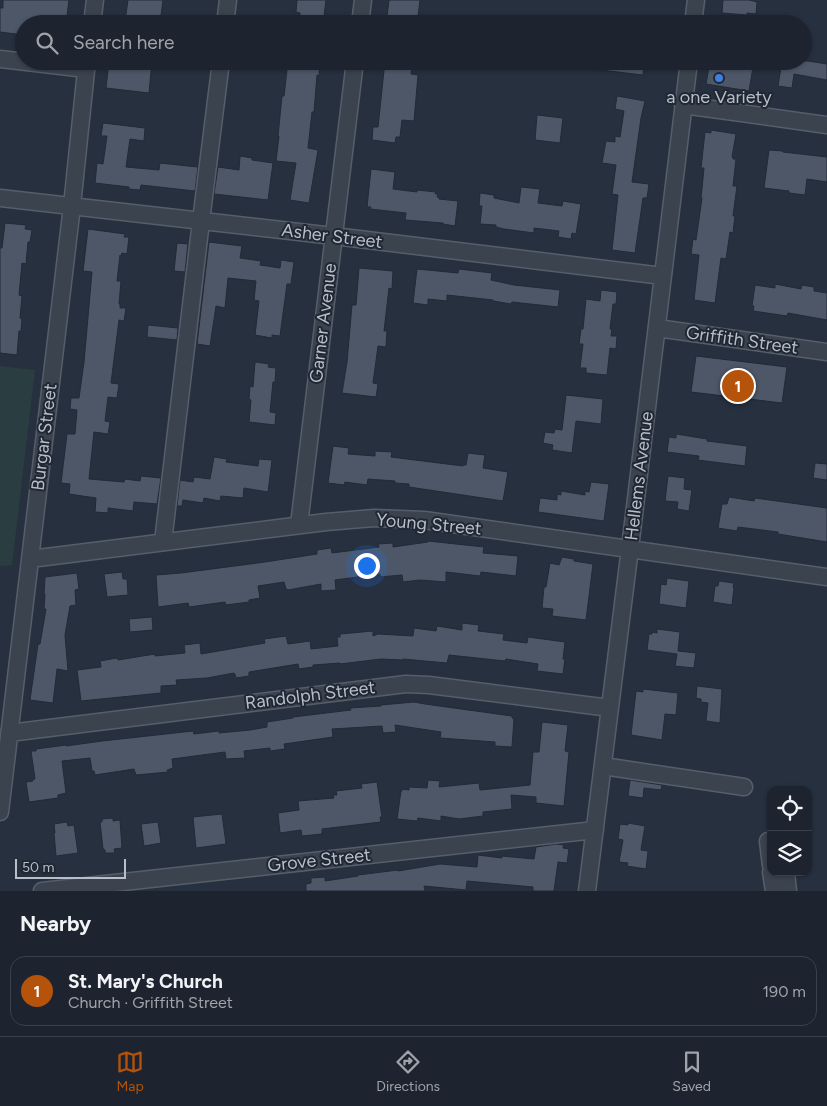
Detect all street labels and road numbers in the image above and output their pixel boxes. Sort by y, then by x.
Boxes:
street label: Asher Street [280,219,384,253]
street label: Garner Avenue [305,262,341,384]
street label: Griffith Street [684,321,800,359]
street label: Burgar Street [27,382,62,492]
street label: Hellems Avenue [620,410,658,542]
street label: Young Street [375,508,483,540]
street label: Randolph Street [244,676,377,714]
street label: Grove Street [266,844,372,876]

